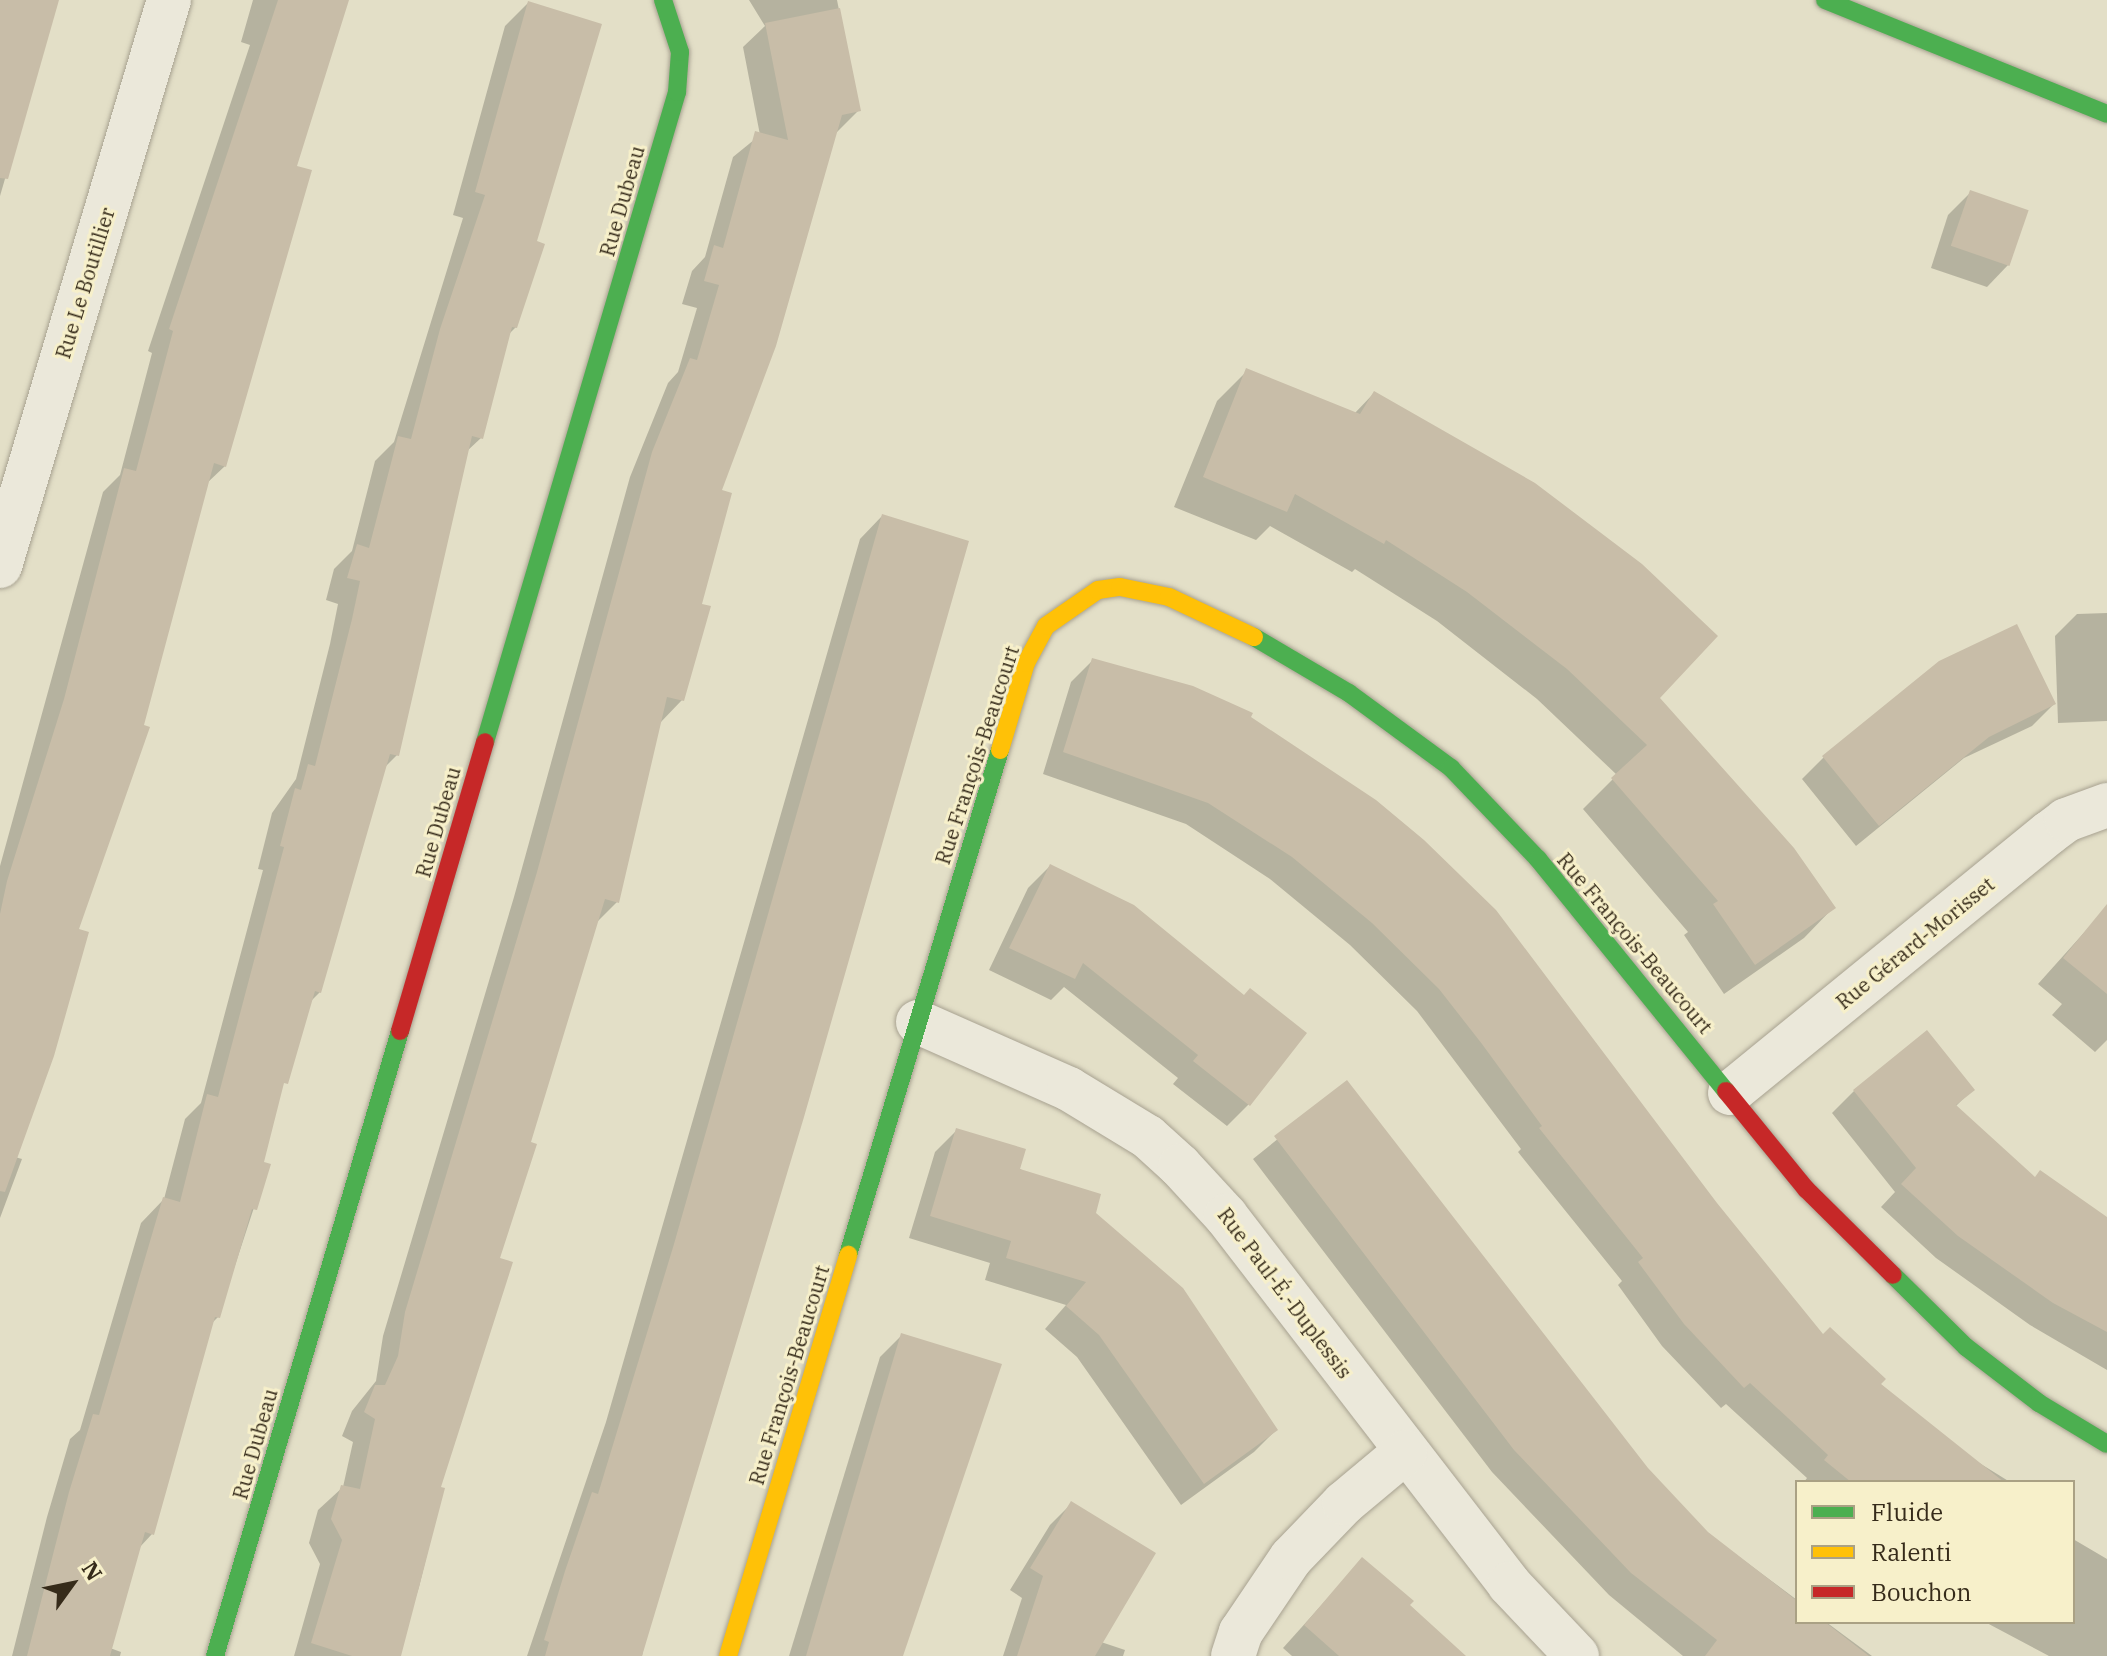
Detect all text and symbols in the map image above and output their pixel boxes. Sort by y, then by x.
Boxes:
street label: Rue Dubeau [595,143,649,259]
street label: Rue Le Boutillier [51,205,119,361]
street label: Rue François-Beaucourt [930,643,1024,867]
street label: Rue Dubeau [411,764,465,880]
street label: Rue François-Beaucourt [1552,848,1718,1038]
street label: Rue Gérard-Morisset [1831,872,1999,1014]
street label: Rue Paul-É.-Duplessis [1213,1203,1357,1383]
street label: Rue François-Beaucourt [744,1262,834,1488]
street label: Rue Dubeau [228,1386,282,1502]
legend [1795,1480,2075,1624]
text: Fluide [1871,1496,1943,1528]
text: Ralenti [1871,1536,1952,1568]
north arrow [32,1544,112,1624]
text: N [76,1555,109,1586]
text: Bouchon [1871,1576,1972,1608]

